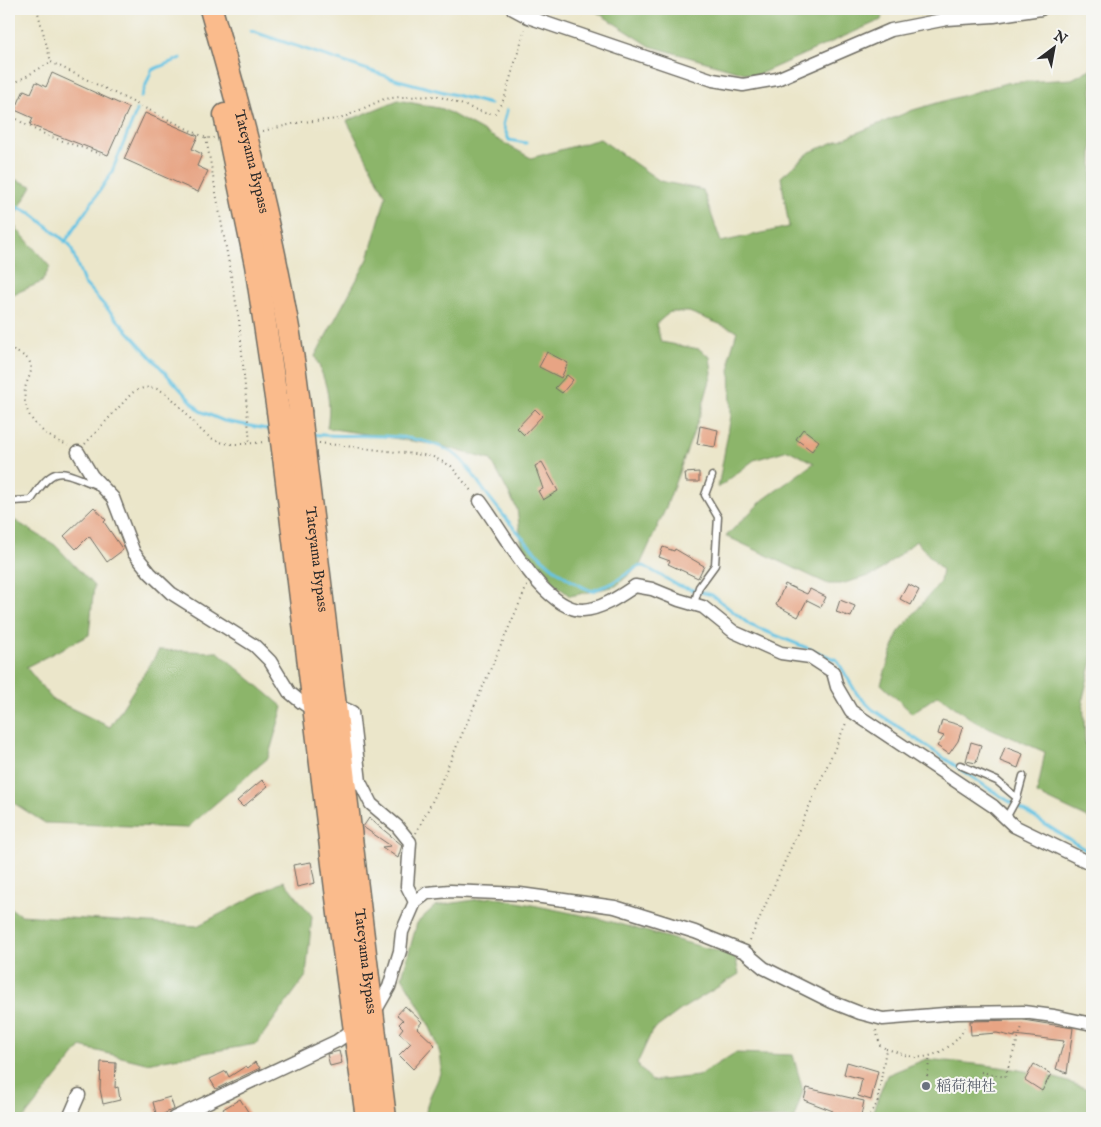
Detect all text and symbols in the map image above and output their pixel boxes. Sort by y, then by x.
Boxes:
north arrow [1028,22,1078,72]
text: N [1050,26,1070,49]
street label: Tateyama Bypass [230,108,274,215]
street label: Tateyama Bypass [301,506,332,613]
street label: Tateyama Bypass [350,908,381,1015]
place label: 稲荷神社 [936,1077,996,1096]
marker: 稲荷神社 [920,1080,932,1092]

